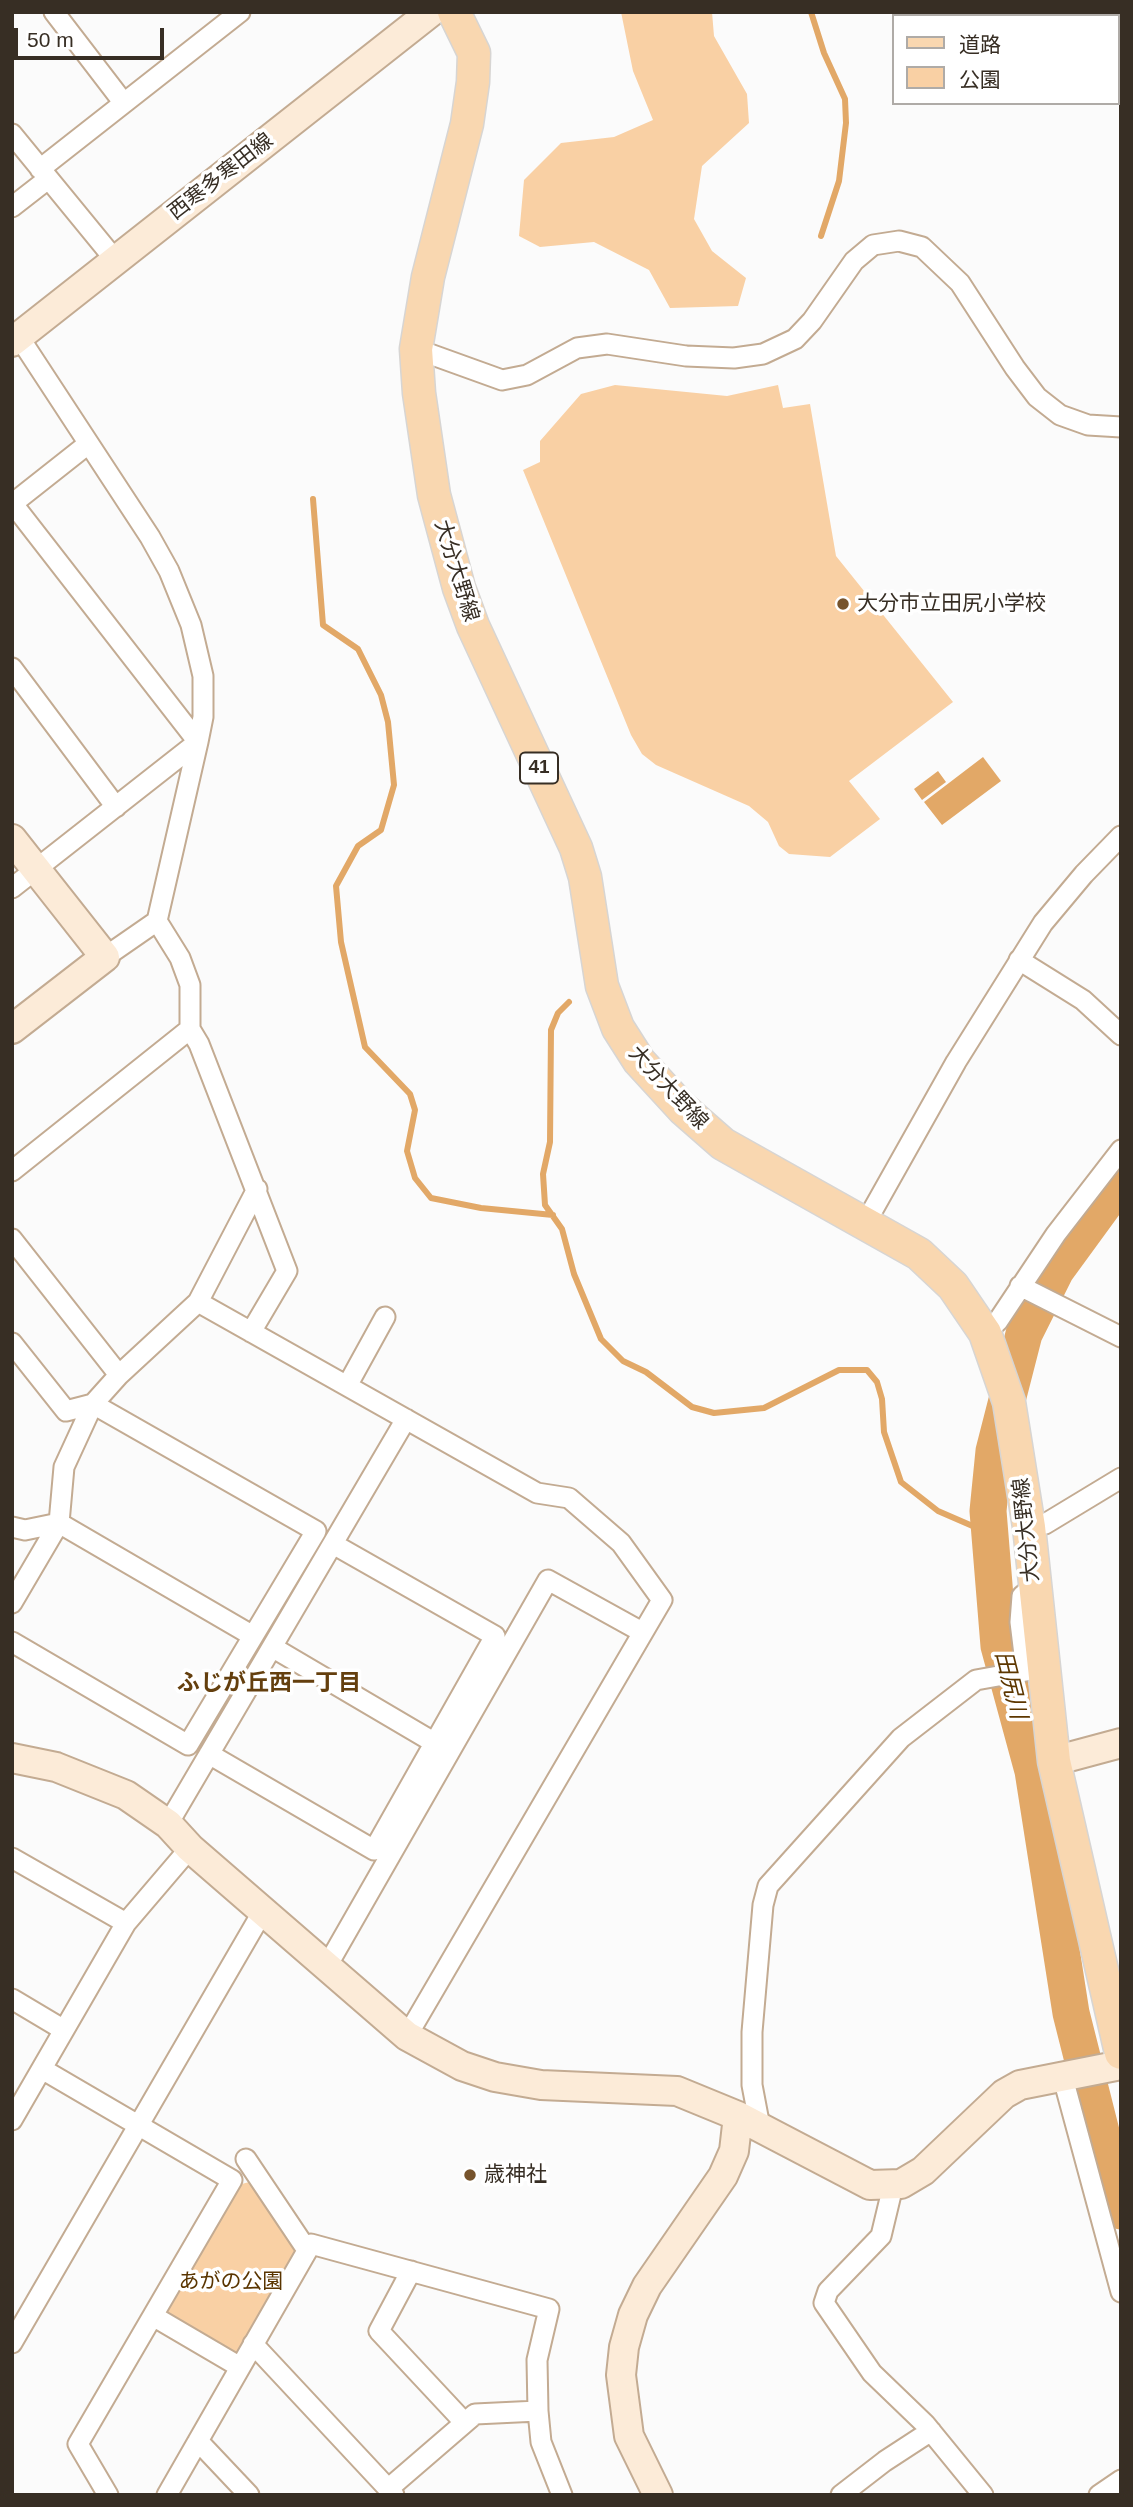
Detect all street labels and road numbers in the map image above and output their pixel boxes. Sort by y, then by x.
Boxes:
street label: 西寒多寒田線 [164,128,278,226]
street label: 大分大野線 [429,517,483,625]
road number: 41 [520,752,558,783]
street label: 大分大野線 [623,1041,713,1135]
street label: 大分大野線 [1009,1476,1045,1584]

